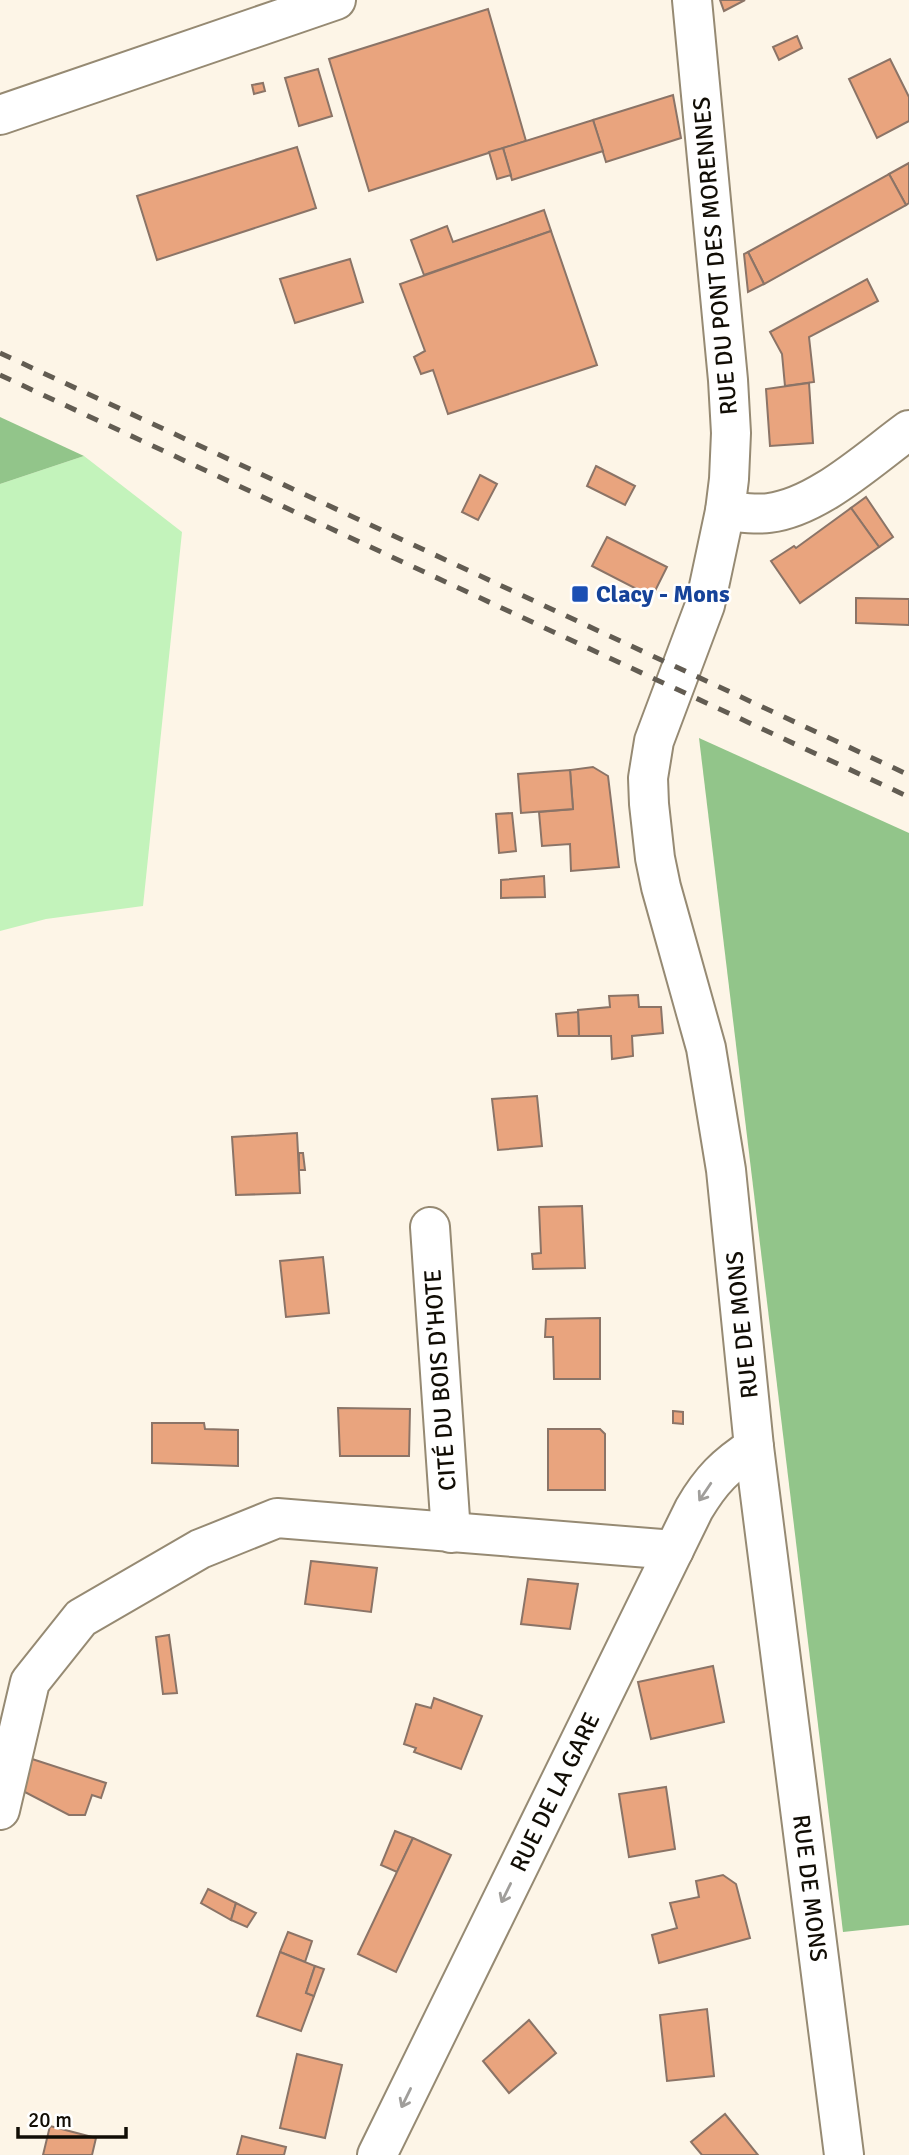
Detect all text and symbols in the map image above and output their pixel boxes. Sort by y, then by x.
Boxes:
street label: RUE DU PONT DES MORENNES [686,96,744,416]
place label: Clacy - Mons [596,579,730,609]
marker: Clacy - Mons [570,584,590,604]
street label: RUE DE MONS [719,1250,765,1400]
street label: CITÉ DU BOIS D'HOTE [417,1268,463,1492]
one-way arrow [697,1482,712,1501]
street label: RUE DE LA GARE [503,1707,607,1877]
street label: RUE DE MONS [786,1813,834,1963]
one-way arrow [498,1882,512,1903]
one-way arrow [398,2087,412,2108]
scale bar [18,2096,126,2140]
text: 20 m [28,2107,72,2133]

